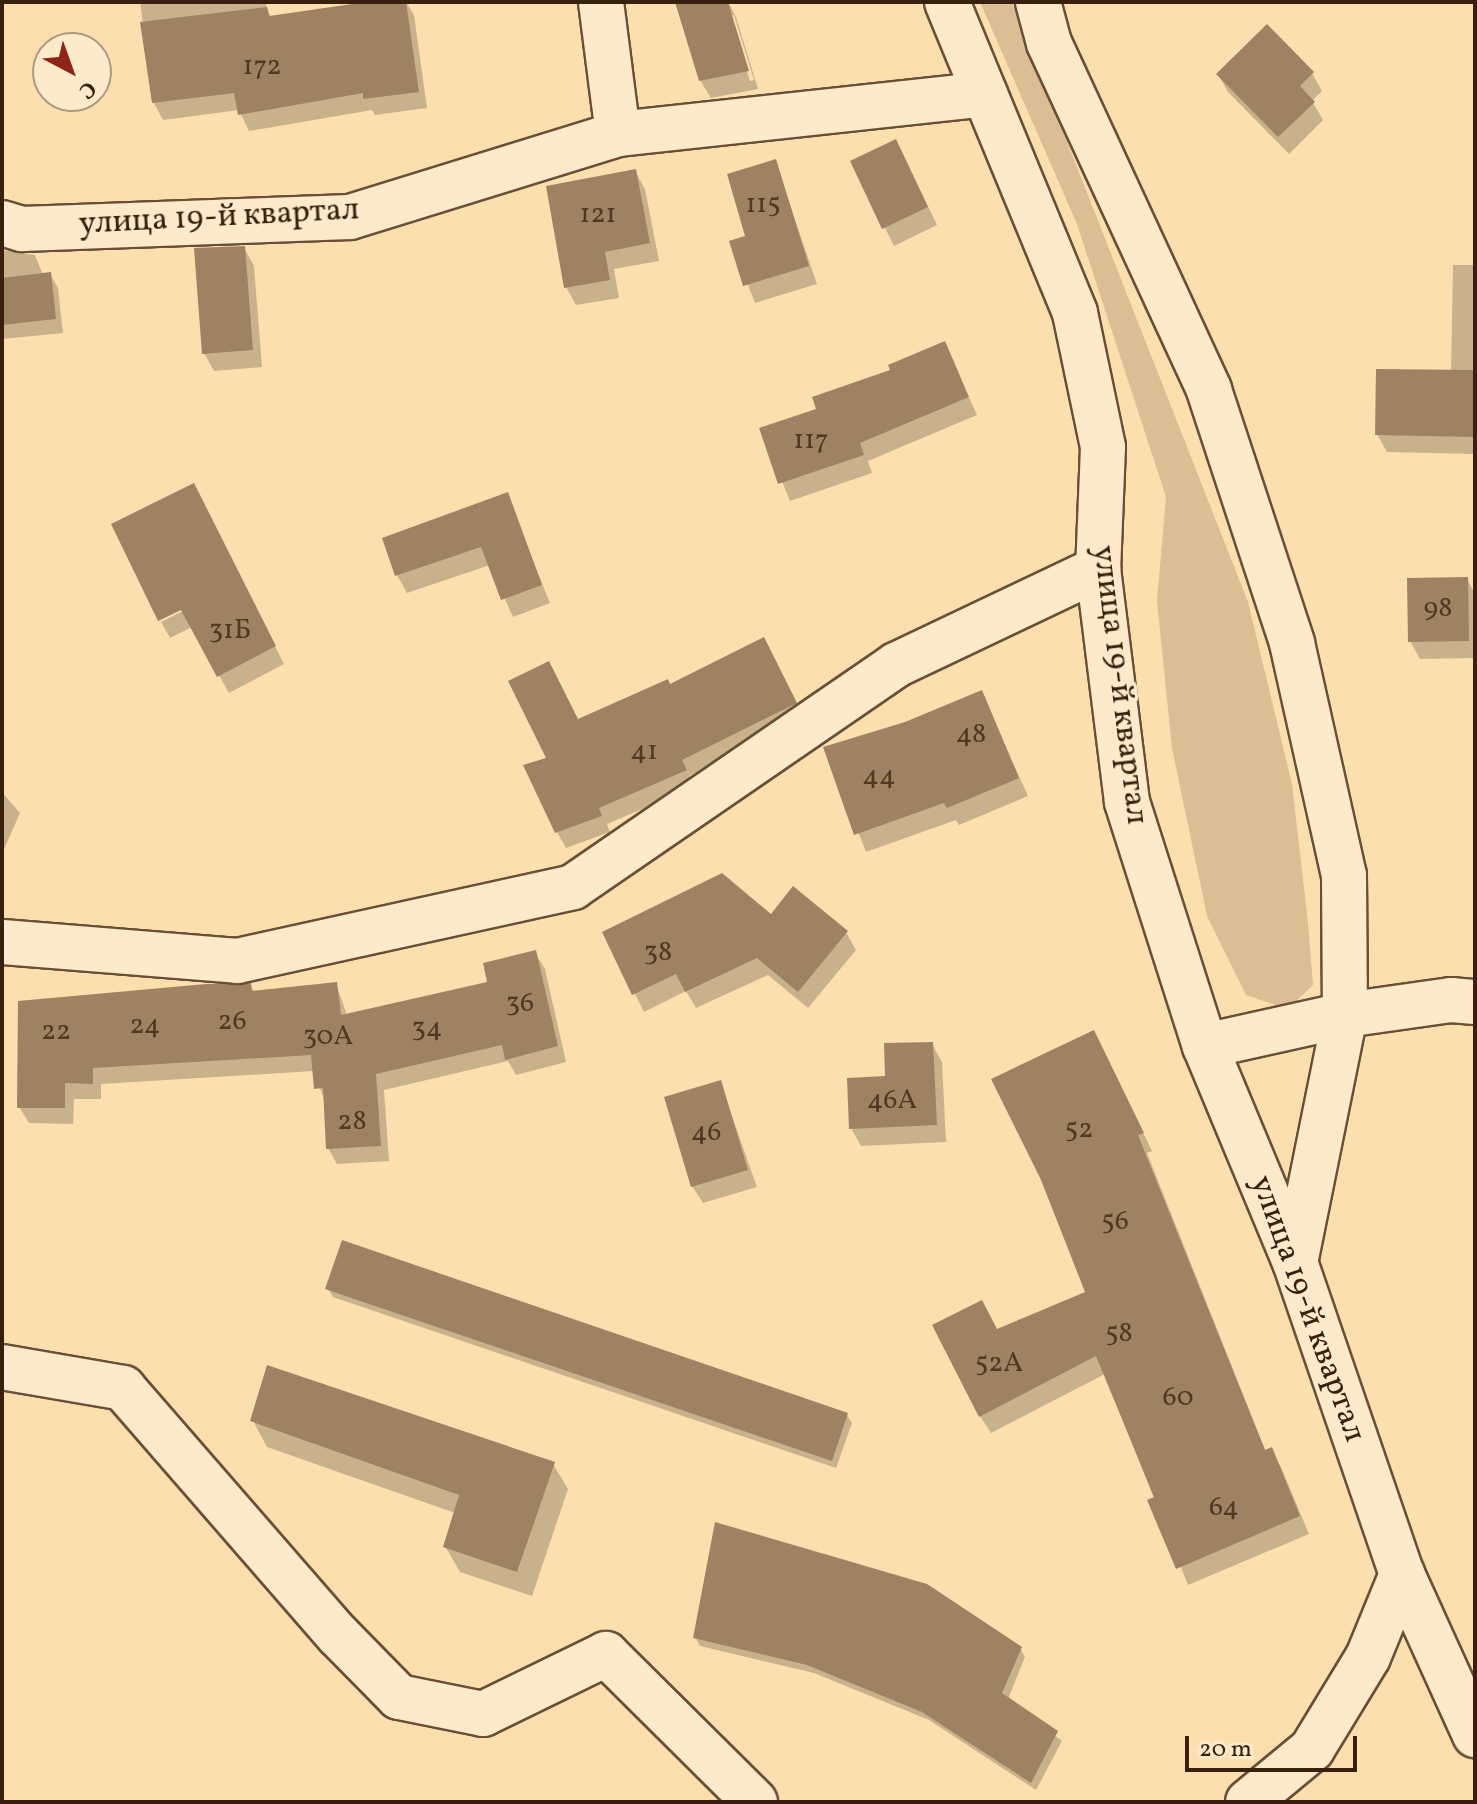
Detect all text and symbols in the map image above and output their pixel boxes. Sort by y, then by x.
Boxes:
north arrow [32,32,112,112]
house number: 172 [243,50,281,84]
text: С [71,73,102,105]
house number: 115 [745,188,781,222]
street label: улица 19-й квартал [78,191,360,245]
house number: 121 [580,198,616,232]
house number: 117 [793,424,829,458]
street label: улица 19-й квартал [1083,543,1155,827]
house number: 98 [1424,592,1452,626]
house number: 31Б [209,614,251,648]
house number: 48 [956,718,986,752]
house number: 41 [630,735,658,769]
house number: 44 [862,760,896,794]
house number: 38 [644,936,672,970]
house number: 36 [506,987,534,1021]
house number: 26 [217,1005,247,1039]
house number: 24 [130,1009,160,1043]
house number: 34 [411,1012,443,1046]
house number: 22 [41,1015,71,1049]
house number: 30А [303,1020,353,1054]
house number: 46А [867,1084,917,1118]
house number: 28 [337,1105,367,1139]
house number: 52 [1065,1113,1093,1147]
house number: 46 [691,1116,721,1150]
street label: улица 19-й квартал [1241,1171,1373,1447]
house number: 56 [1101,1205,1129,1239]
house number: 58 [1105,1317,1133,1351]
house number: 52А [975,1347,1023,1381]
house number: 60 [1163,1381,1193,1415]
house number: 64 [1209,1491,1239,1525]
scale bar [1189,1720,1361,1770]
text: 20 m [1199,1733,1252,1767]

